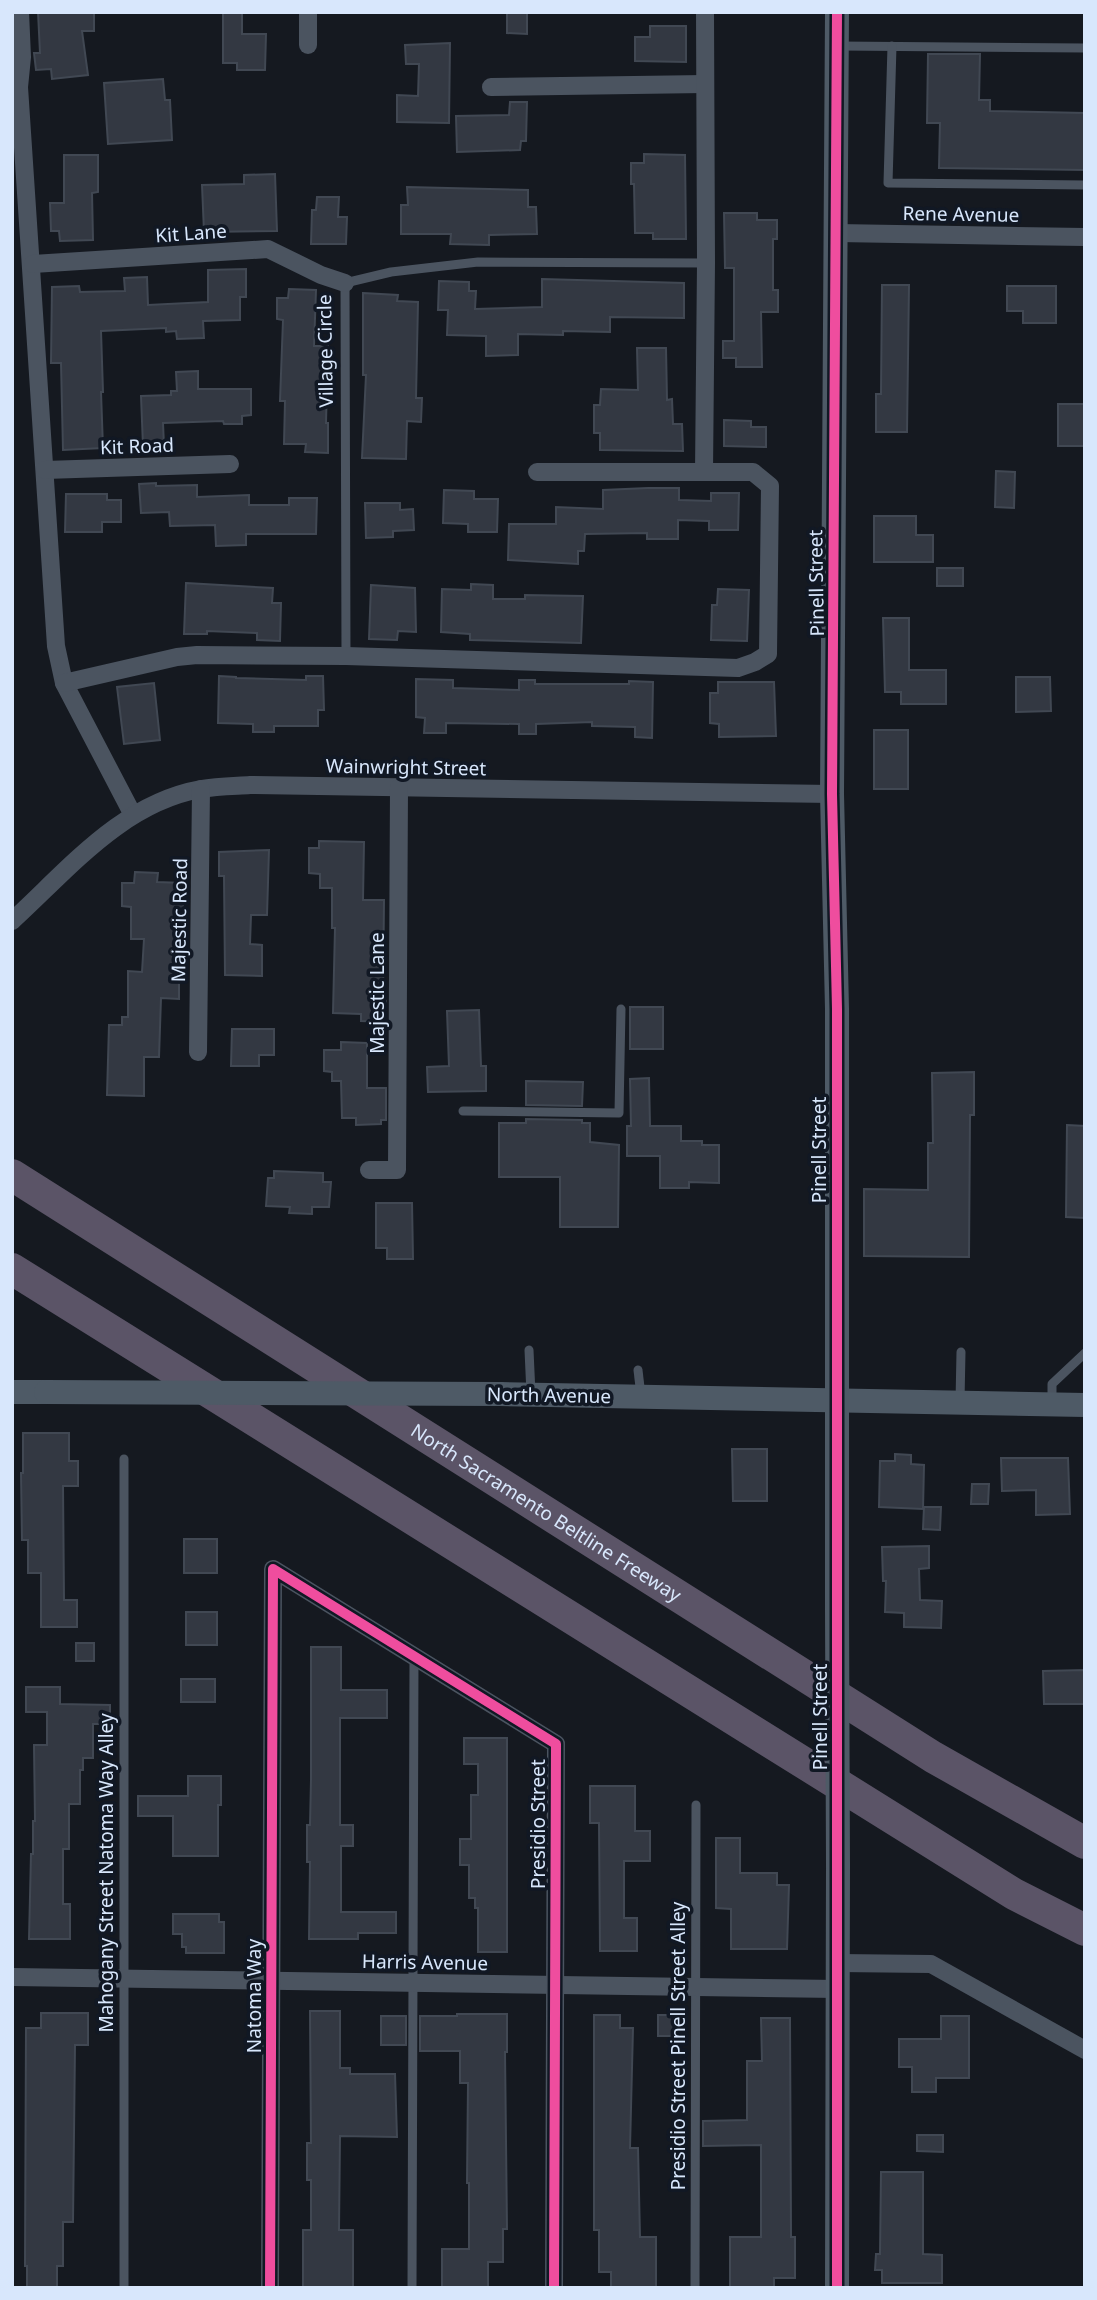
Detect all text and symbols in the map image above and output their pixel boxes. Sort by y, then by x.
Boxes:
street label: Rene Avenue [902,200,1020,228]
street label: Kit Lane [154,218,228,248]
street label: Village Circle [311,294,339,408]
street label: Kit Road [100,432,174,460]
street label: Pinell Street [802,529,830,637]
street label: Wainwright Street [326,753,487,781]
street label: Majestic Road [165,858,193,982]
street label: Majestic Lane [364,932,390,1054]
street label: Pinell Street [806,1097,832,1203]
street label: North Avenue [487,1381,611,1409]
street label: North Sacramento Beltline Freeway [406,1417,687,1608]
street label: Pinell Street [807,1664,833,1770]
street label: Mahogany Street Natoma Way Alley [93,1713,119,2033]
street label: Presidio Street [525,1759,551,1889]
street label: Presidio Street Pinell Street Alley [665,1902,691,2190]
street label: Natoma Way [241,1938,267,2053]
street label: Harris Avenue [362,1948,488,1976]

